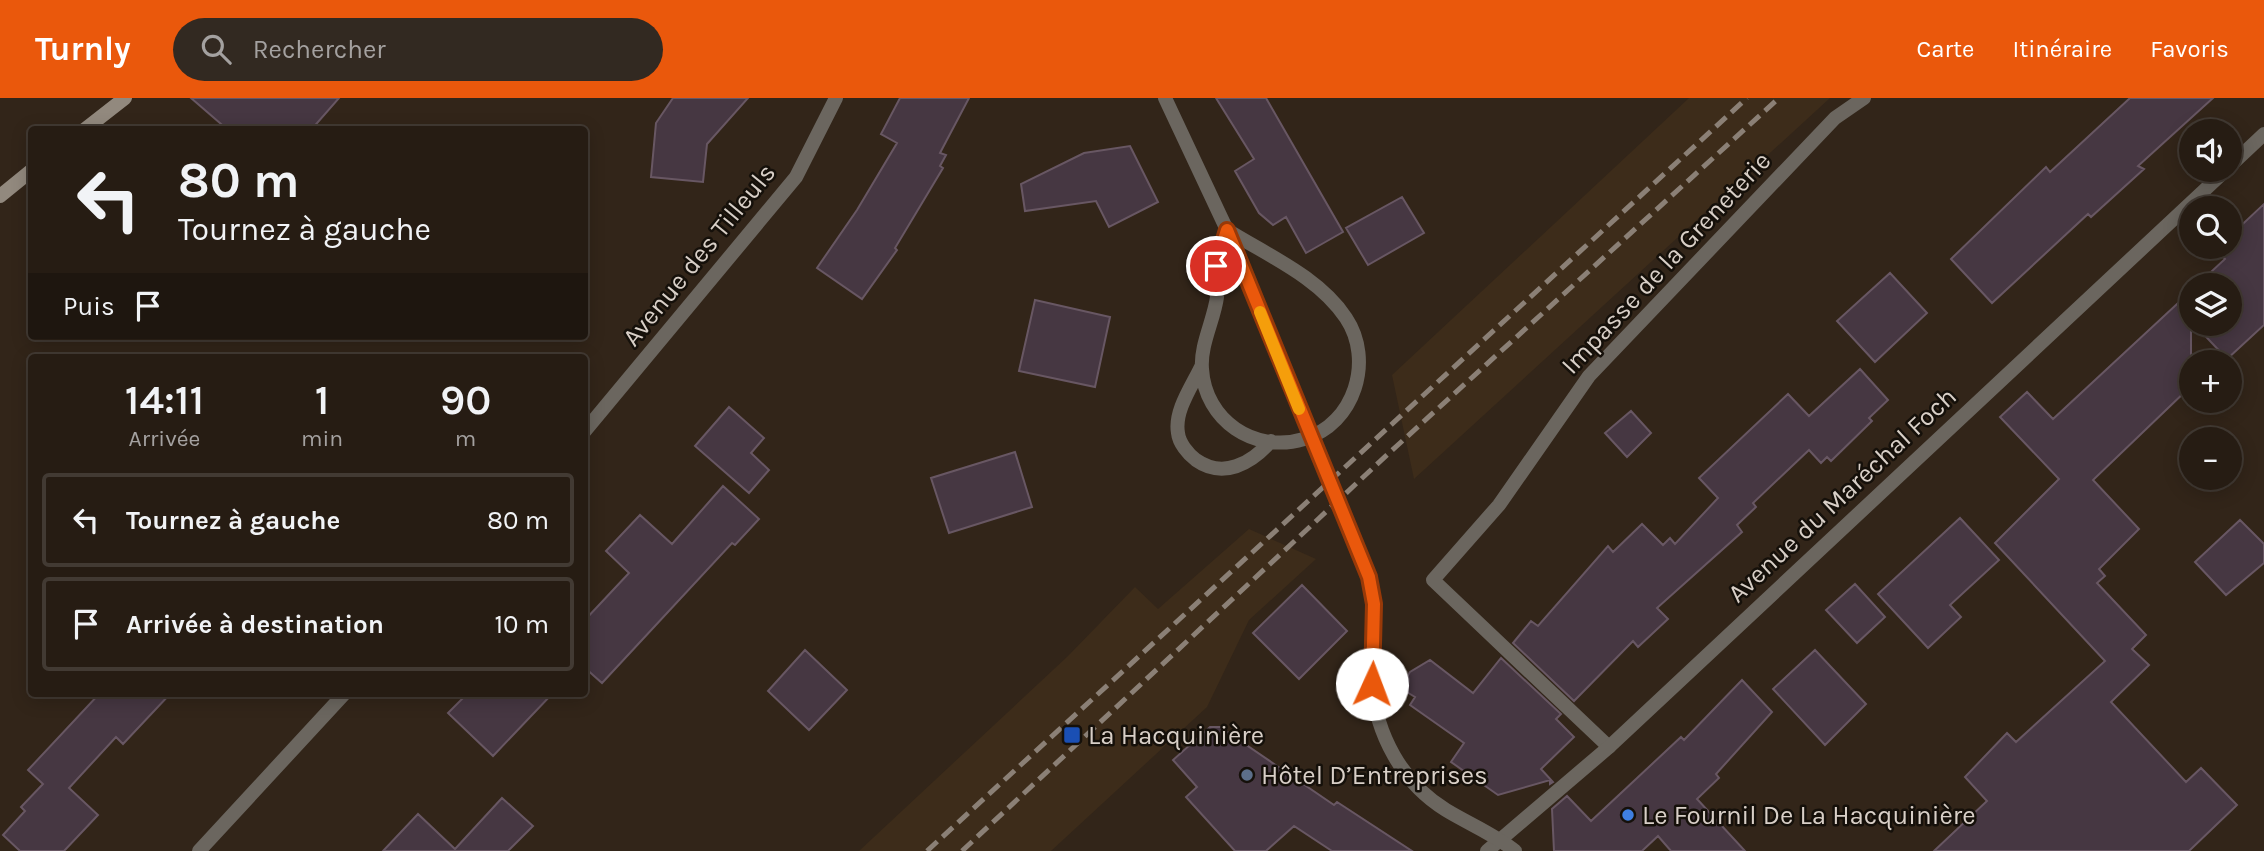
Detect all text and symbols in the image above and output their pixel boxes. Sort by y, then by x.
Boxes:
search box [173,18,663,81]
text: Turnly [35,30,131,68]
icon: search [197,30,235,68]
text: Rechercher [253,34,386,65]
text: Carte [1916,35,1974,63]
text: Itinéraire [2012,35,2112,63]
text: Favoris [2150,35,2229,63]
map controls [2179,119,2242,490]
button: sound [2179,119,2242,182]
street label: Impasse de la Greneterie [1555,145,1777,381]
text: 80 m [178,152,300,209]
icon: left [63,154,154,245]
street label: Avenue des Tilleuls [616,158,782,352]
button: search [2179,196,2242,259]
text: Tournez à gauche [178,211,431,248]
pin [1186,236,1246,296]
icon: arrive [1197,247,1235,285]
button: layers [2179,273,2242,336]
icon: arrive [129,287,167,325]
text: Puis [63,291,115,322]
button: + [2179,350,2242,413]
text: 14:11 [125,375,204,425]
text: 1 [315,375,329,425]
text: 90 [440,375,491,425]
street label: Avenue du Maréchal Foch [1721,381,1963,609]
text: Arrivée [129,425,200,452]
text: min [301,425,343,452]
text: m [455,425,476,452]
button: − [2179,427,2242,490]
icon: left [67,501,105,539]
text: Tournez à gauche [126,505,340,536]
text: 80 m [487,505,549,536]
icon: arrive [67,605,105,643]
text: Arrivée à destination [126,609,384,640]
text: 10 m [494,609,549,640]
position arrow [1335,647,1409,721]
place label: La Hacquinière [1088,720,1264,751]
marker: La Hacquinière [1062,725,1082,745]
place label: Hôtel D’Entreprises [1261,760,1488,791]
marker: Hôtel D’Entreprises [1239,767,1255,783]
place label: Le Fournil De La Hacquinière [1642,800,1976,831]
marker: Le Fournil De La Hacquinière [1620,807,1636,823]

